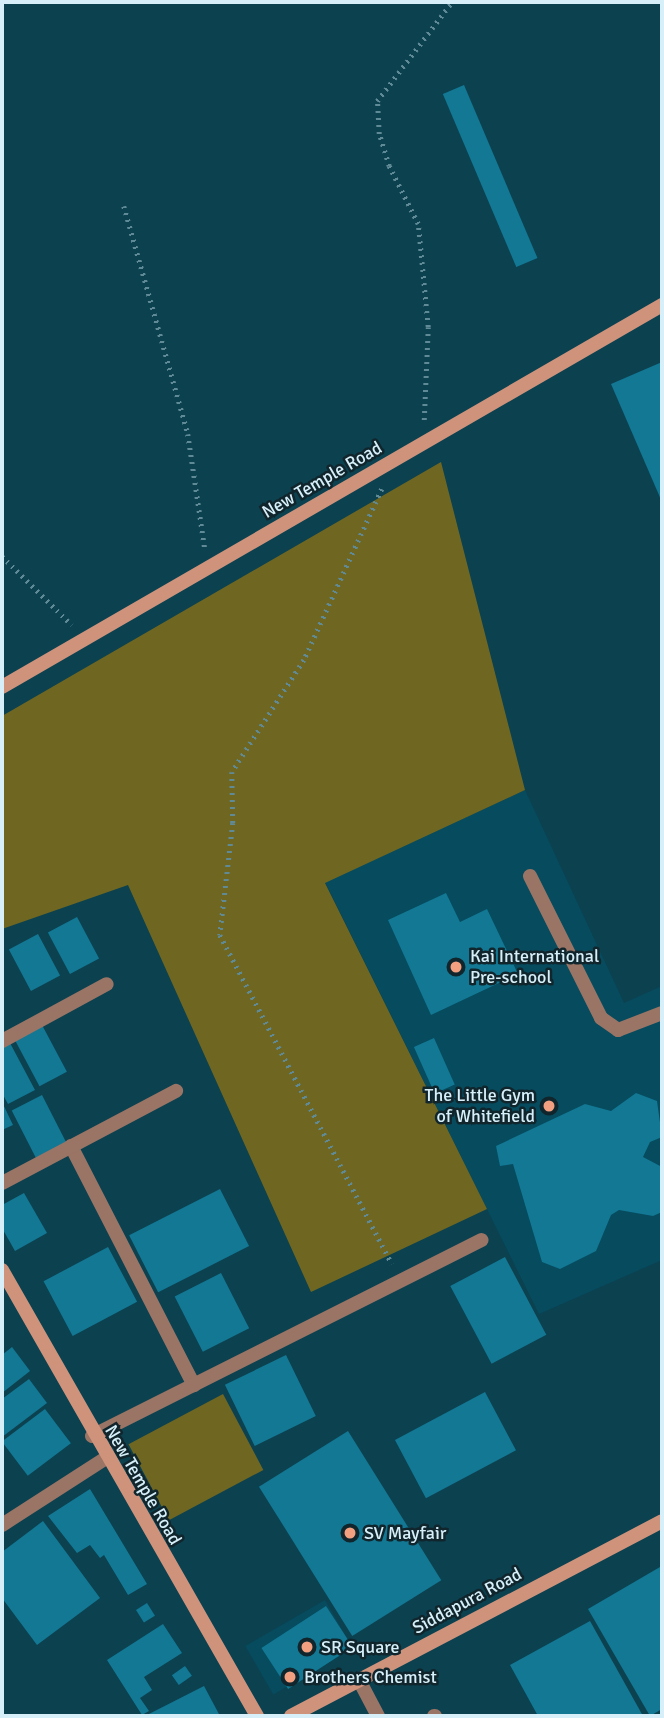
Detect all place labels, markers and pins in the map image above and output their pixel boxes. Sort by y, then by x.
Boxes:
place label: Kai International Pre-school [470,946,599,988]
marker: Kai International Pre-school [448,959,464,975]
place label: The Little Gym of Whitefield [425,1085,535,1128]
marker: The Little Gym of Whitefield [541,1098,557,1114]
place label: SV Mayfair [364,1522,446,1544]
marker: SV Mayfair [342,1525,358,1541]
place label: SR Square [321,1636,400,1658]
marker: SR Square [299,1639,315,1655]
place label: Brothers Chemist [304,1666,437,1688]
marker: Brothers Chemist [282,1669,298,1685]

